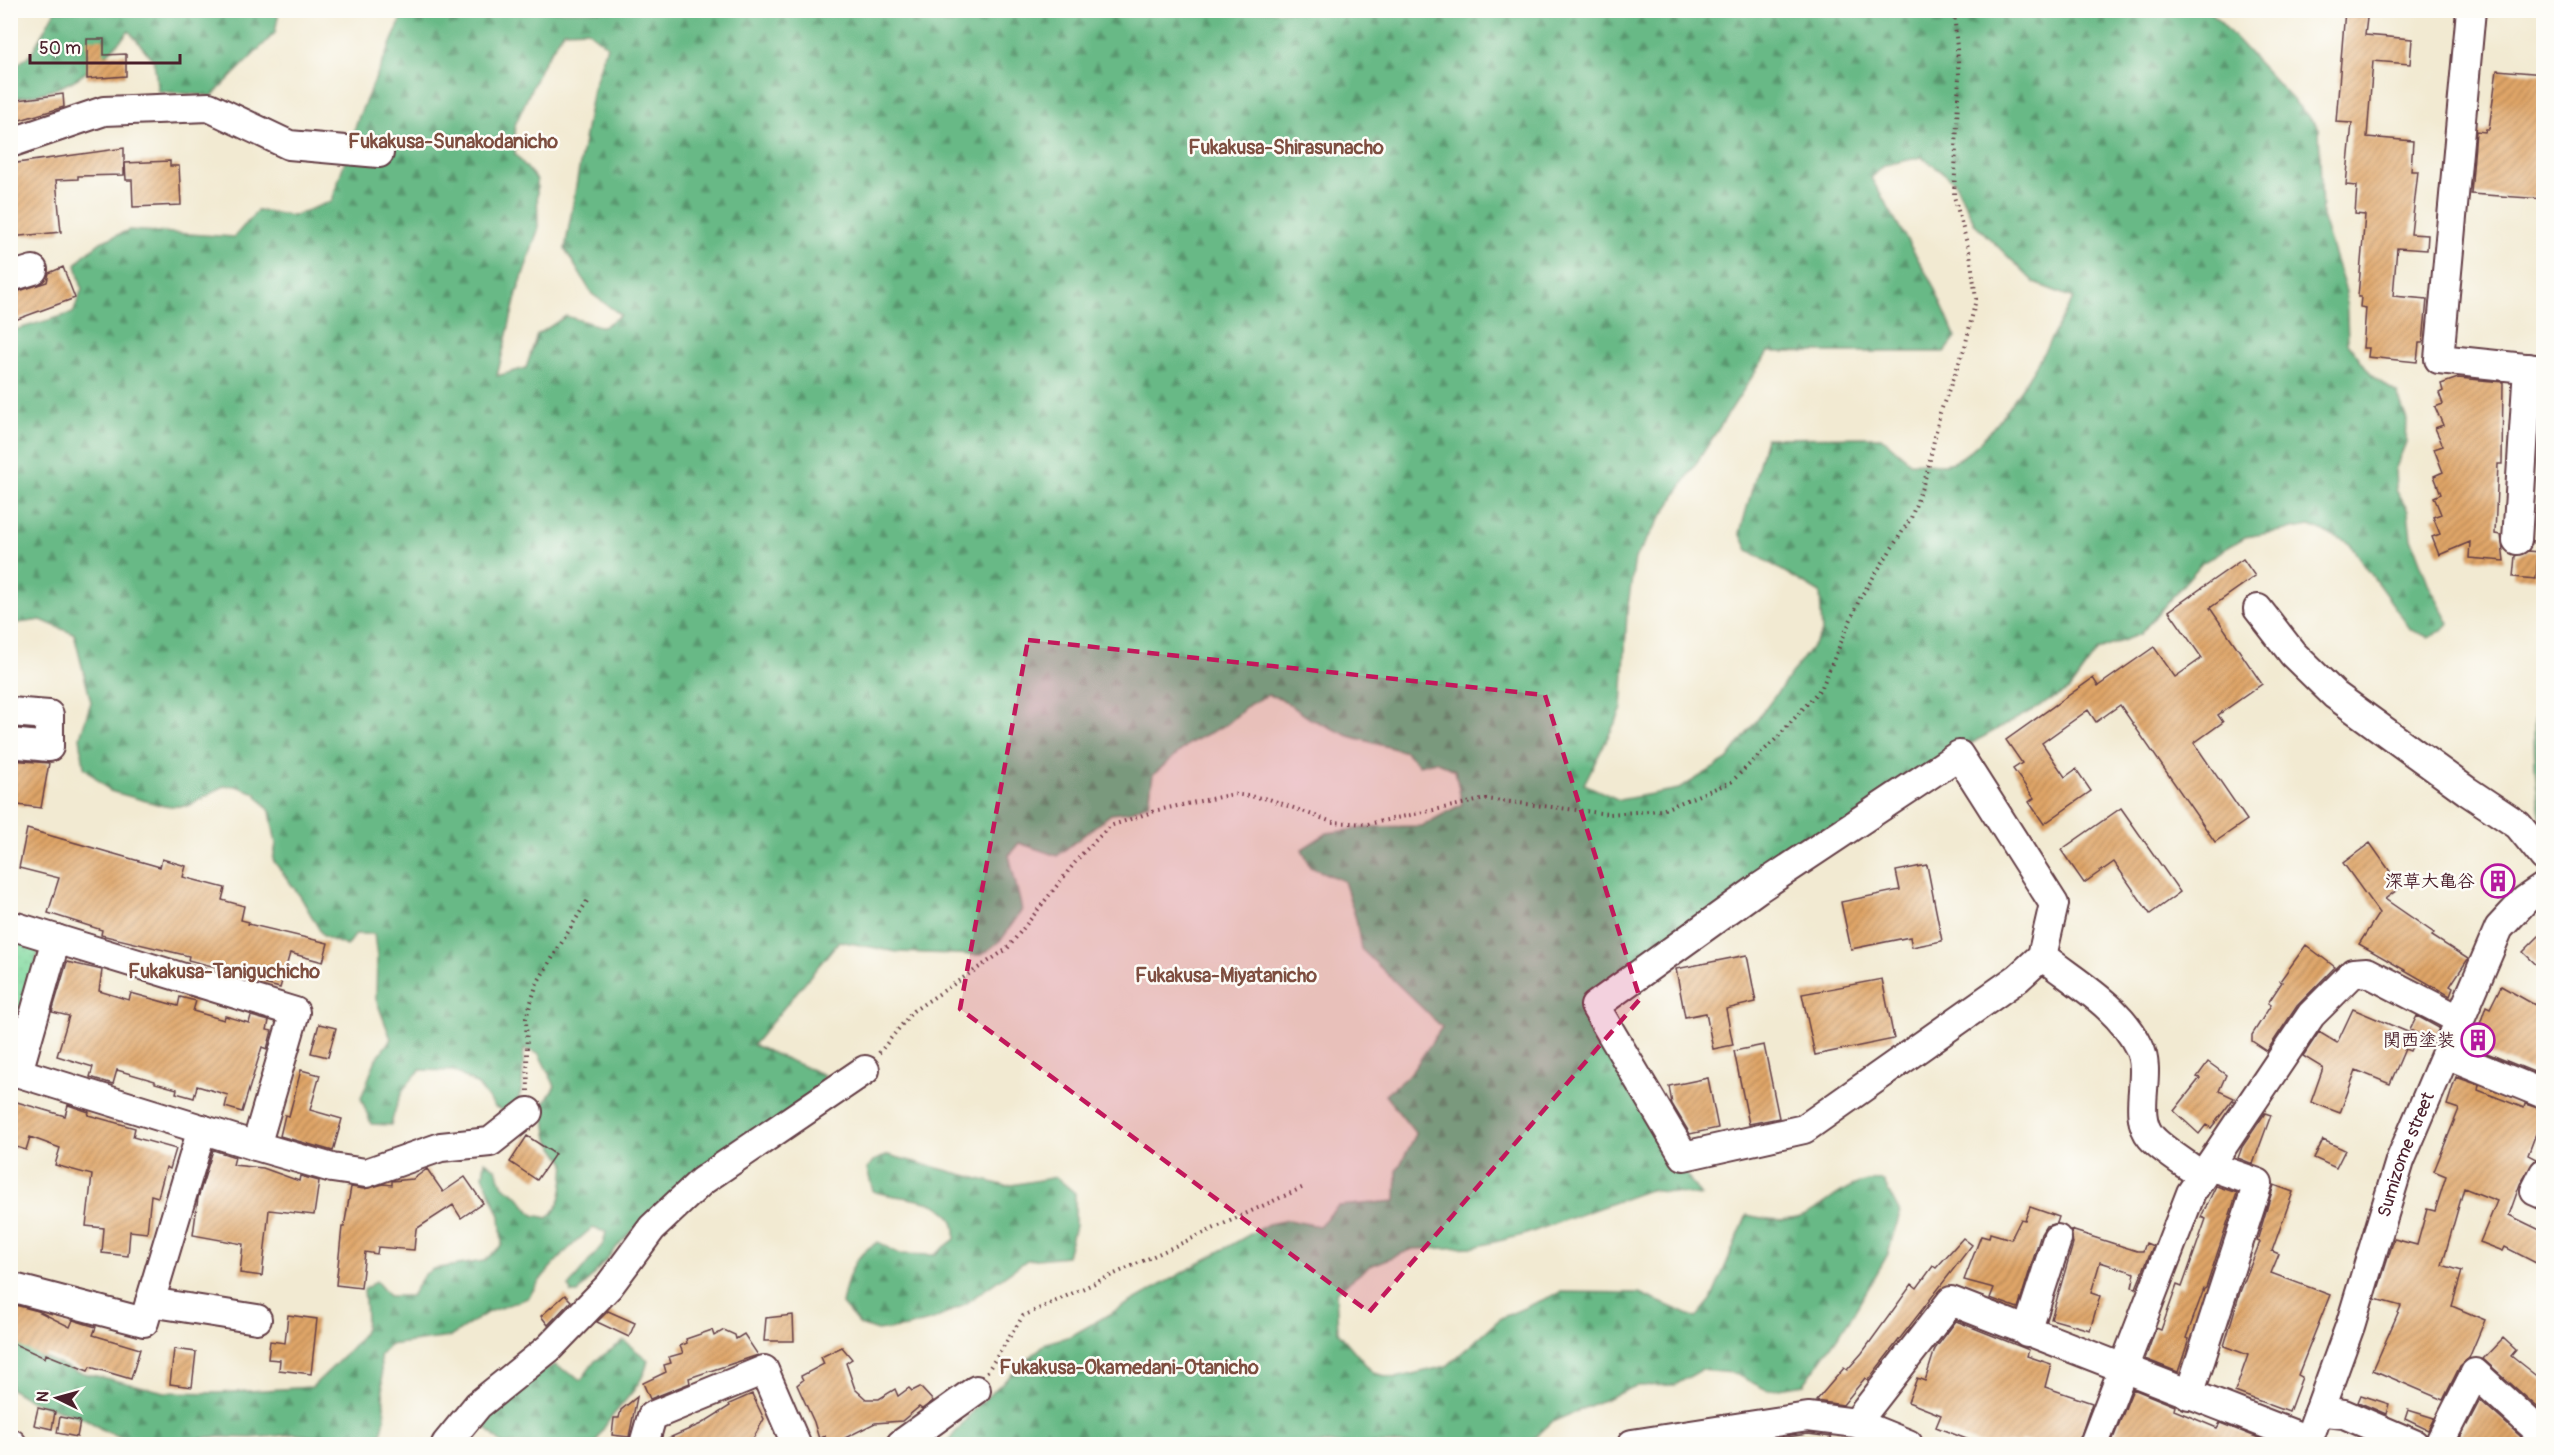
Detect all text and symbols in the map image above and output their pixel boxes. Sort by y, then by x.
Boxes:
scale bar [30,27,180,65]
text: 50 m [39,37,81,60]
district label: Fukakusa-Sunakodanicho [348,129,558,154]
district label: Fukakusa-Shirasunacho [1188,135,1384,160]
building icon: 深草大亀谷 [2480,863,2516,899]
place label: 深草大亀谷 [2385,870,2475,893]
district label: Fukakusa-Taniguchicho [128,959,320,984]
district label: Fukakusa-Miyatanicho [1135,963,1317,988]
building icon: 関西塗装 [2460,1022,2496,1058]
place label: 関西塗装 [2383,1029,2455,1052]
street label: Sumizome street [2372,1088,2440,1220]
district label: Fukakusa-Okamedani-Otanicho [999,1355,1259,1380]
north arrow [27,1368,87,1428]
text: N [33,1390,54,1403]

